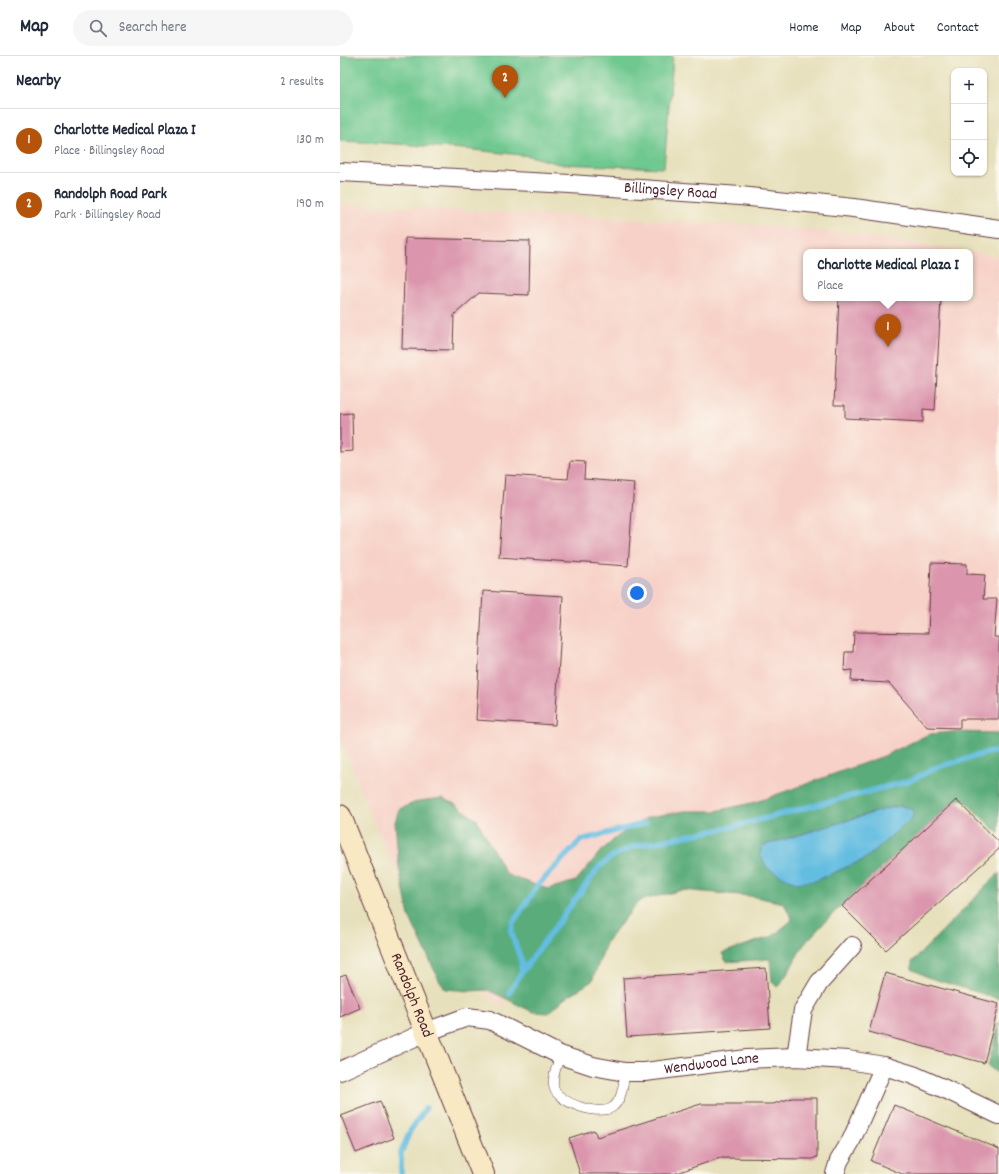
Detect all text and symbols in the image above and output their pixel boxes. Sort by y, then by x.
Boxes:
search box [73,10,353,46]
text: Map [20,14,49,41]
icon: search [87,17,109,39]
text: Search here [119,17,187,39]
text: Home [789,18,818,38]
text: Map [840,18,862,38]
text: About [884,18,915,38]
text: Contact [937,18,979,38]
pin: 2 [492,65,518,98]
map controls [951,68,987,176]
button: + [951,68,987,104]
text: Nearby [16,70,60,94]
text: 2 results [280,73,324,92]
button: − [951,104,987,140]
text: Charlotte Medical Plaza I [54,120,196,142]
text: 1 [28,131,30,150]
text: 130 m [296,131,324,150]
button: locate [951,140,987,176]
text: Place · Billingsley Road [54,142,165,161]
street label: Billingsley Road [623,176,718,206]
text: Randolph Road Park [54,184,167,206]
text: 2 [26,195,32,214]
text: 190 m [296,195,324,214]
text: Park · Billingsley Road [54,206,161,225]
popup [803,249,973,301]
text: Charlotte Medical Plaza I [817,255,959,277]
text: Place [817,277,843,296]
pin: 1 [875,314,901,347]
your location [627,583,647,603]
street label: Randolph Road [384,949,439,1041]
street label: Wendwood Lane [663,1047,759,1081]

